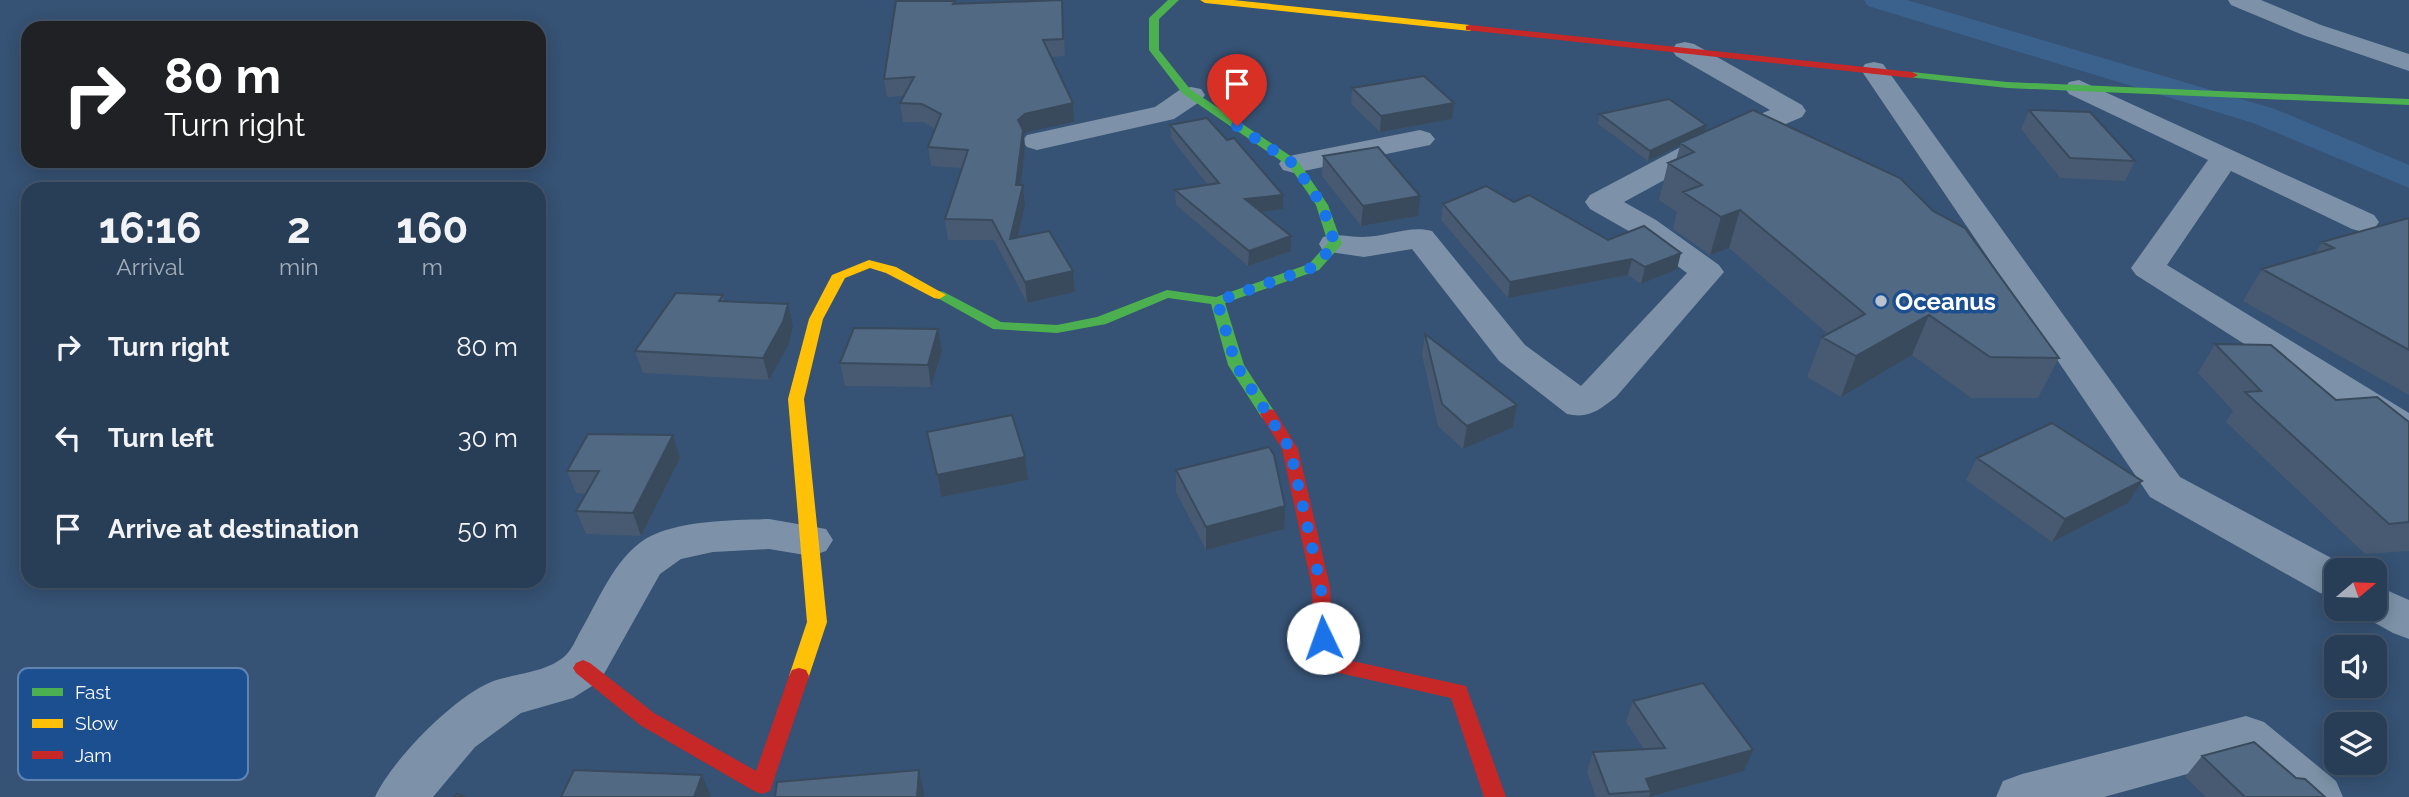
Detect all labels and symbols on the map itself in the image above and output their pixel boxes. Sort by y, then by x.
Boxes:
pin [1207,54,1267,126]
place label: Oceanus [1895,287,1996,316]
marker: Oceanus [1873,293,1889,309]
north arrow [2324,558,2387,621]
position arrow [1286,601,1360,675]
legend [18,668,248,780]
text: Fast [75,681,111,703]
text: Slow [75,712,119,734]
text: Jam [75,744,112,766]

